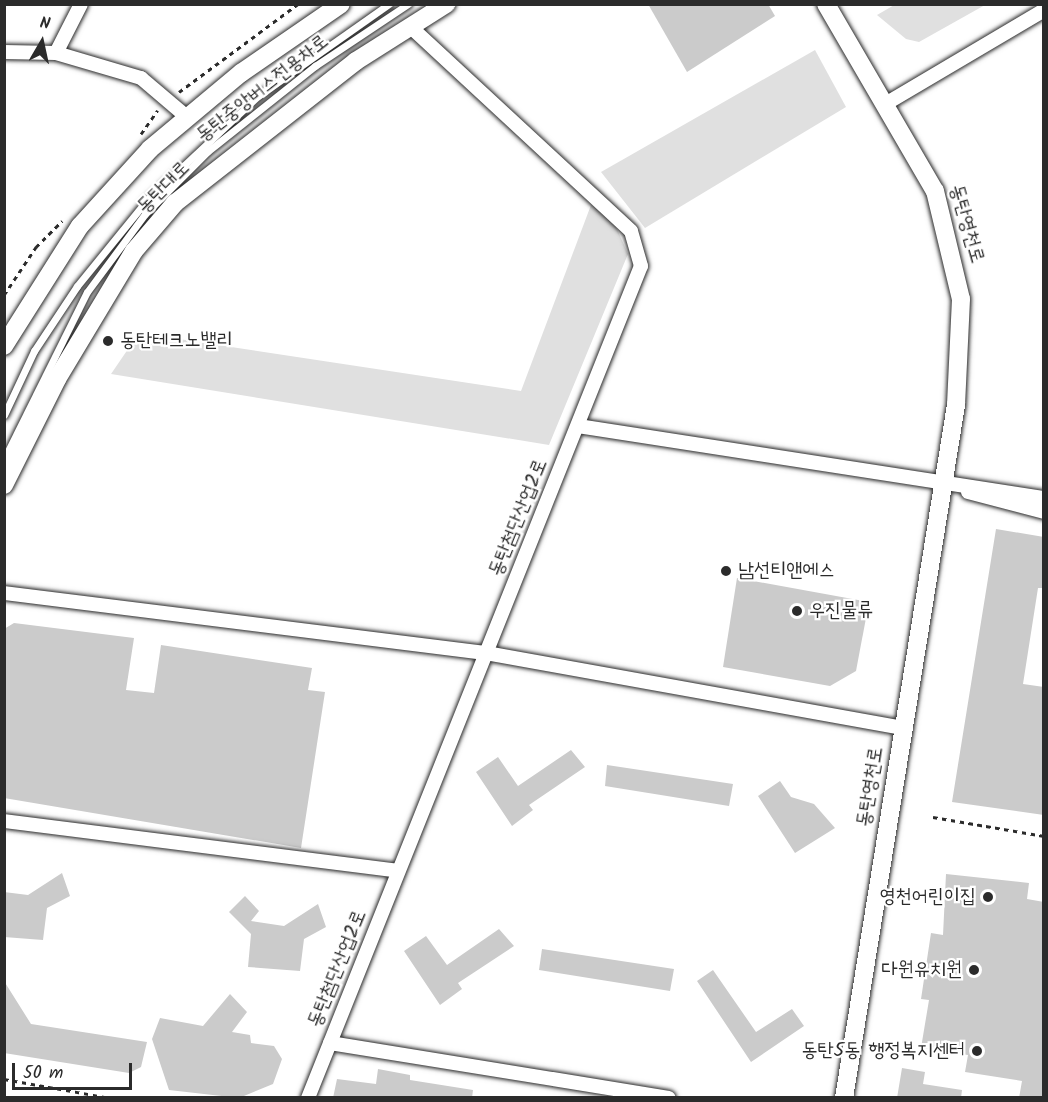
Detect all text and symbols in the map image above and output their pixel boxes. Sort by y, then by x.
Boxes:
text: N [38,11,52,37]
north arrow [12,12,72,72]
street label: 동탄중앙버스전용차로 [192,30,334,148]
street label: 동탄대로 [133,157,195,219]
street label: 동탄영천로 [943,182,989,266]
place label: 동탄테크노밸리 [120,329,233,353]
marker: 동탄테크노밸리 [101,334,115,348]
street label: 동탄첨단산업2로 [485,456,553,580]
place label: 남선티앤에스 [738,559,835,583]
marker: 남선티앤에스 [719,564,733,578]
place label: 우진물류 [809,599,873,623]
marker: 우진물류 [790,604,804,618]
street label: 동탄영천로 [853,745,889,829]
place label: 영천어린이집 [879,885,976,909]
marker: 영천어린이집 [981,890,995,904]
street label: 동탄첨단산업2로 [304,907,372,1031]
place label: 다원유치원 [882,958,962,982]
marker: 다원유치원 [967,963,981,977]
place label: 동탄5동 행정복지센터 [801,1039,965,1063]
marker: 동탄5동 행정복지센터 [970,1044,984,1058]
scale bar [15,1051,135,1089]
text: 50 m [23,1059,63,1088]

